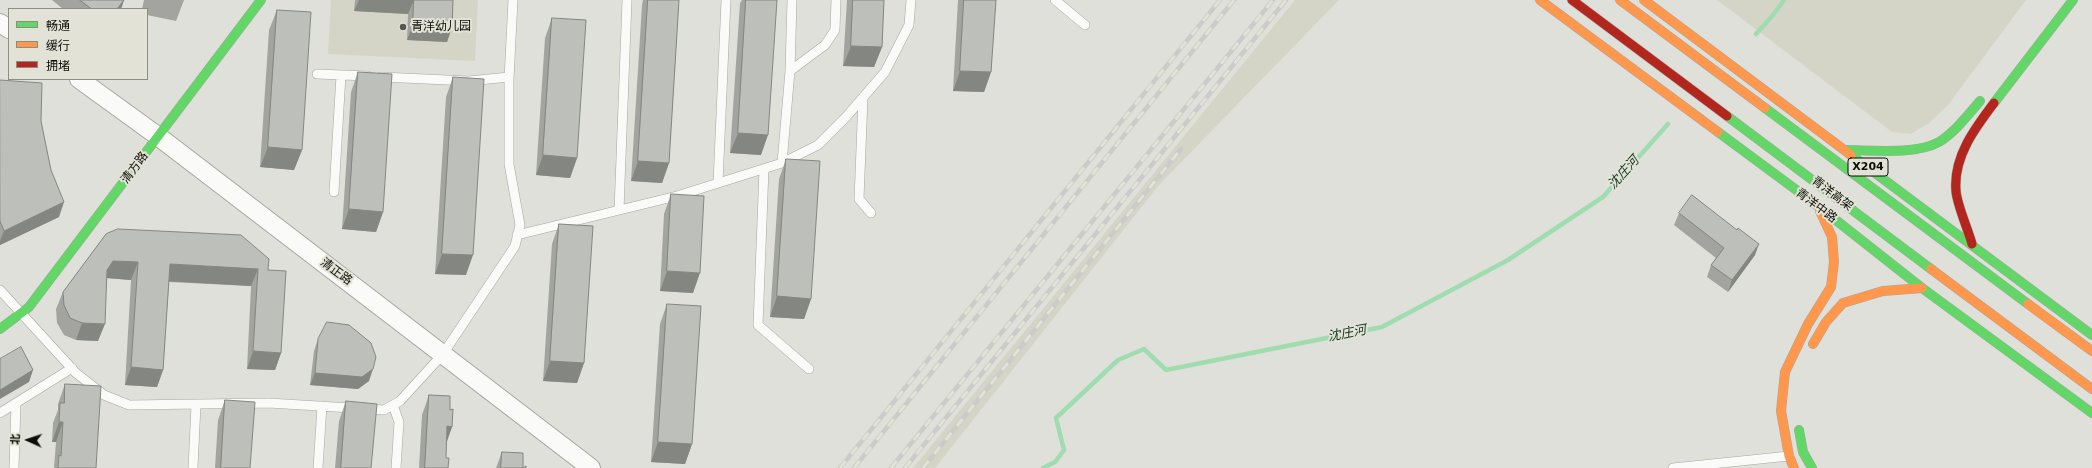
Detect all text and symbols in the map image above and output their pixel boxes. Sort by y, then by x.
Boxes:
legend [8,8,148,80]
text: 畅通 [46,19,70,33]
place label: 青洋幼儿园 [411,20,471,34]
marker: 青洋幼儿园 [398,22,408,32]
text: 缓行 [46,39,70,53]
text: 拥堵 [46,59,70,73]
street label: 清方路 [118,149,152,187]
water label: 沈庄河 [1605,153,1643,193]
road number: X204 [1848,158,1888,176]
street label: 青洋高架 [1808,174,1856,214]
street label: 青洋中路 [1792,186,1840,226]
street label: 清正路 [317,255,355,289]
water label: 沈庄河 [1326,323,1368,345]
north arrow [8,420,48,460]
text: 北 [9,434,22,445]

